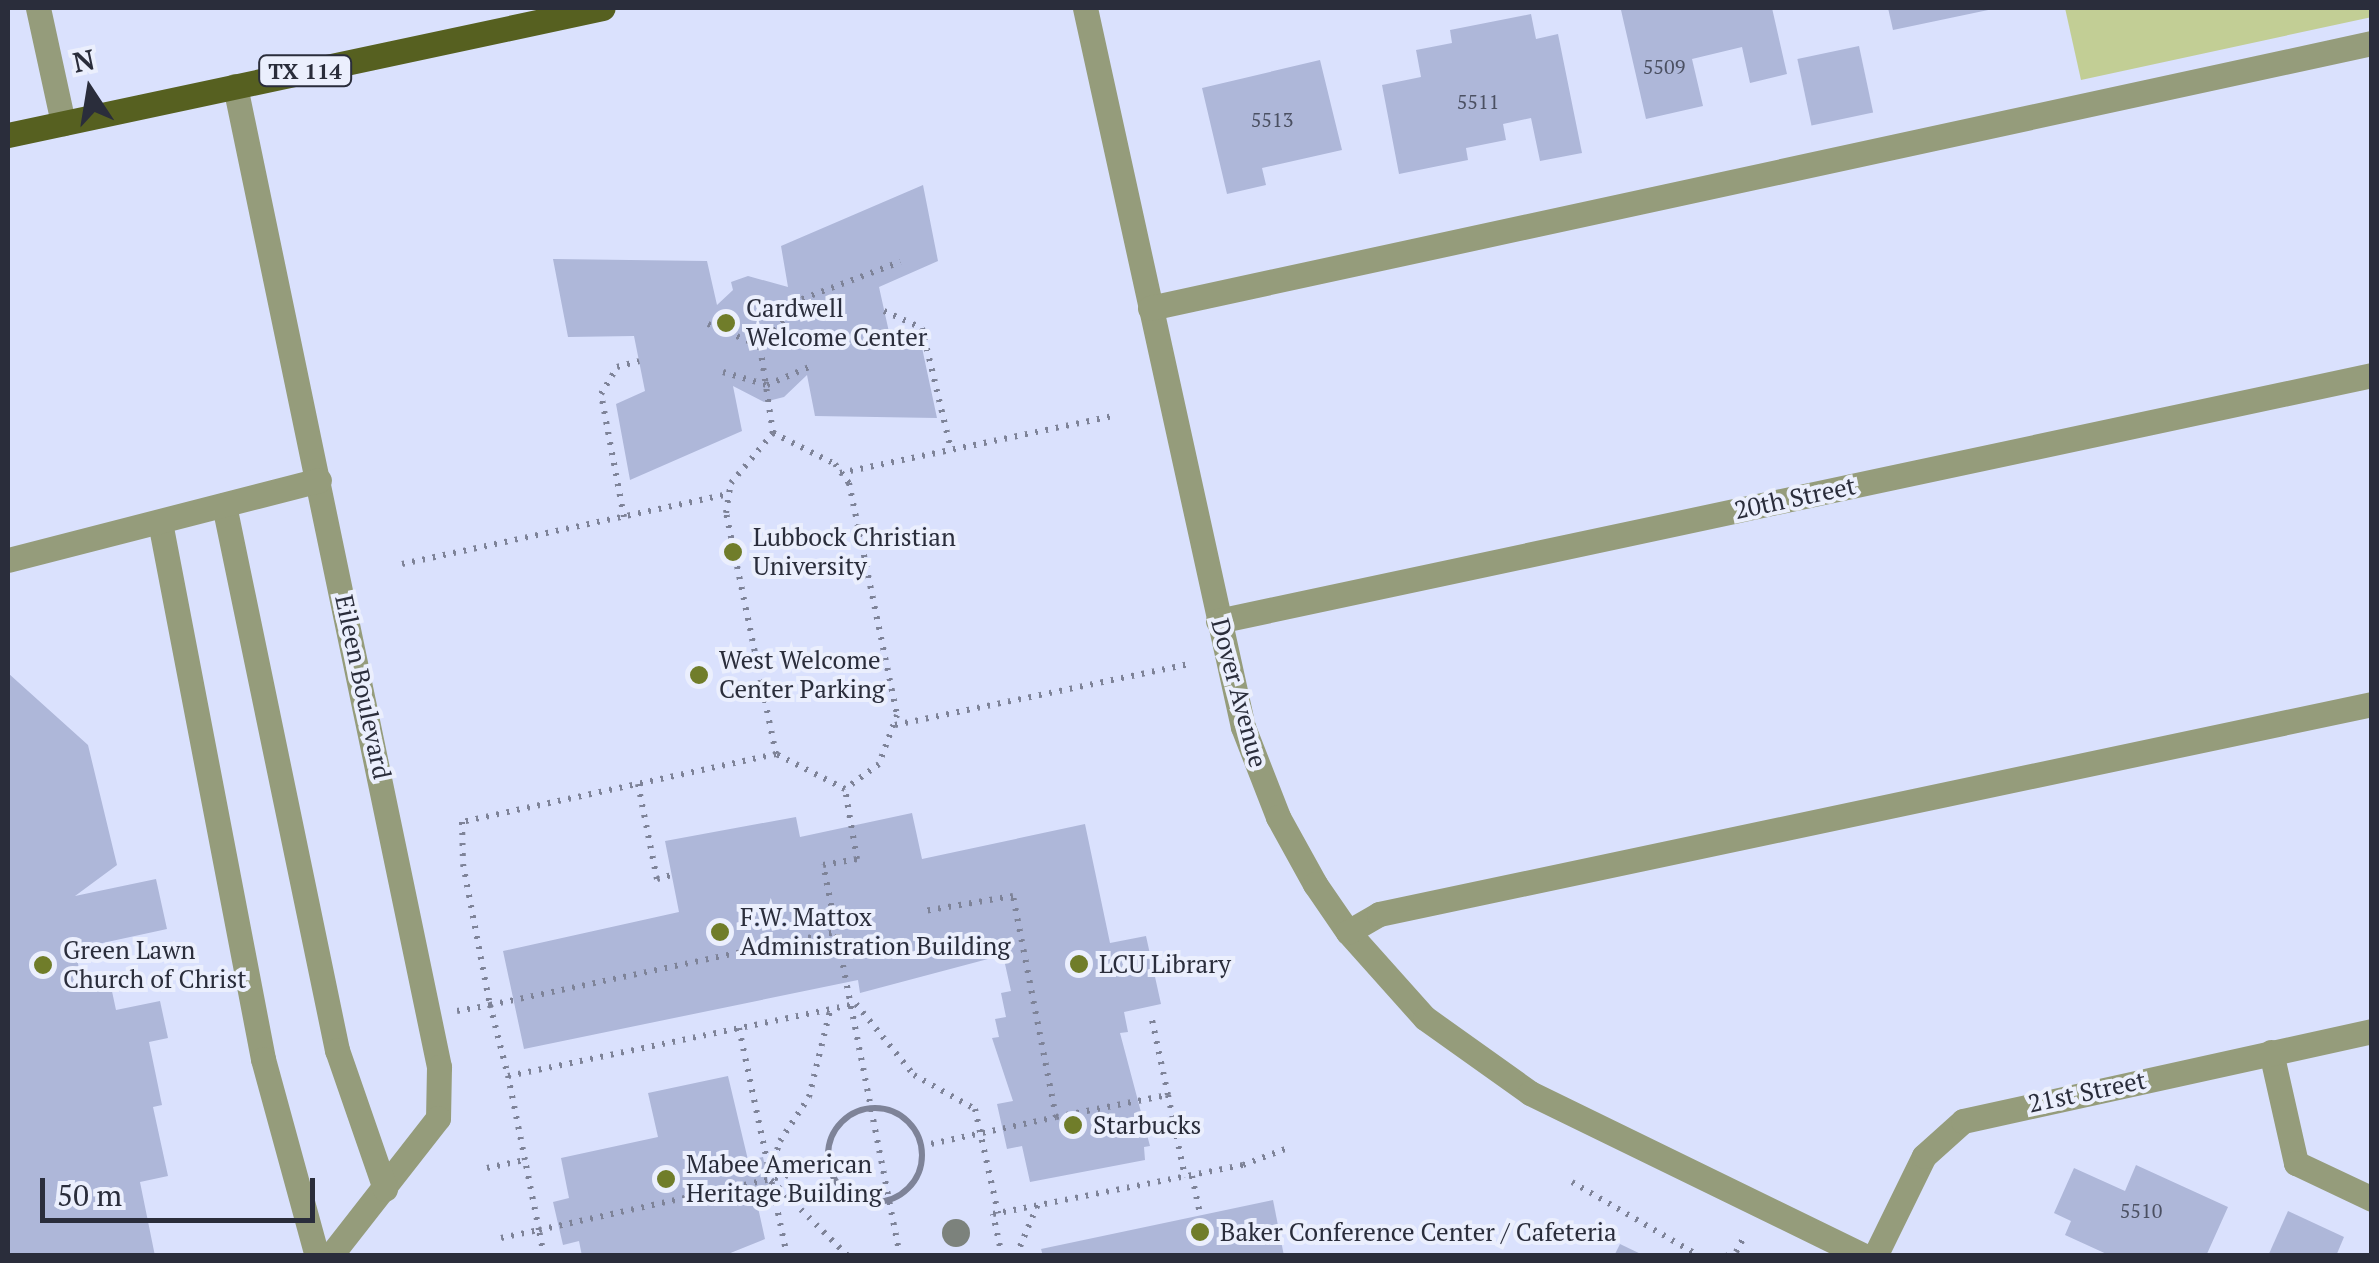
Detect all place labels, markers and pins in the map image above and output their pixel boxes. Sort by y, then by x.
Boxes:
place label: Cardwell Welcome Center [746,294,927,353]
marker: Cardwell Welcome Center [715,312,737,334]
place label: Lubbock Christian University [753,523,956,582]
marker: Lubbock Christian University [722,541,744,563]
place label: West Welcome Center Parking [719,646,885,705]
marker: West Welcome Center Parking [688,664,710,686]
place label: F.W. Mattox Administration Building [740,903,1010,962]
marker: F.W. Mattox Administration Building [709,921,731,943]
place label: Green Lawn Church of Christ [63,936,247,995]
place label: LCU Library [1099,949,1231,979]
marker: LCU Library [1068,953,1090,975]
marker: Green Lawn Church of Christ [32,954,54,976]
place label: Starbucks [1093,1110,1201,1140]
marker: Starbucks [1062,1114,1084,1136]
place label: Mabee American Heritage Building [686,1150,882,1209]
marker: Mabee American Heritage Building [655,1168,677,1190]
place label: Baker Conference Center / Cafeteria [1220,1217,1617,1247]
marker: Baker Conference Center / Cafeteria [1189,1221,1211,1243]

